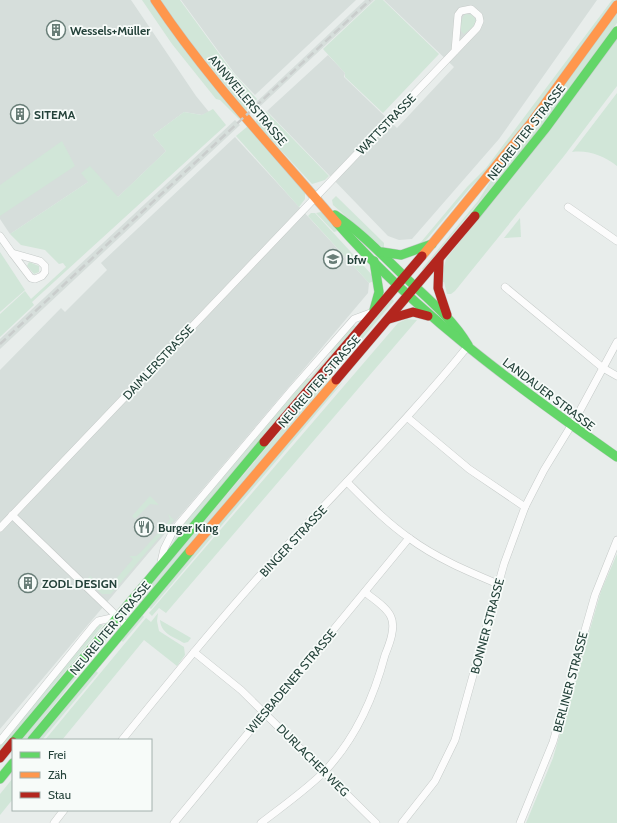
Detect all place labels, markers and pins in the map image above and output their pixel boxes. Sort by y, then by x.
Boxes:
building icon: Wessels+Müller [45,19,67,41]
place label: Wessels+Müller [70,23,150,38]
building icon: SITEMA [9,103,31,125]
place label: SITEMA [34,107,76,122]
school or university icon: bfw [322,248,344,270]
place label: bfw [347,252,367,267]
restaurant icon: Burger King [133,516,155,538]
place label: Burger King [158,520,218,535]
building icon: ZODL DESIGN [17,572,39,594]
place label: ZODL DESIGN [42,576,117,591]

